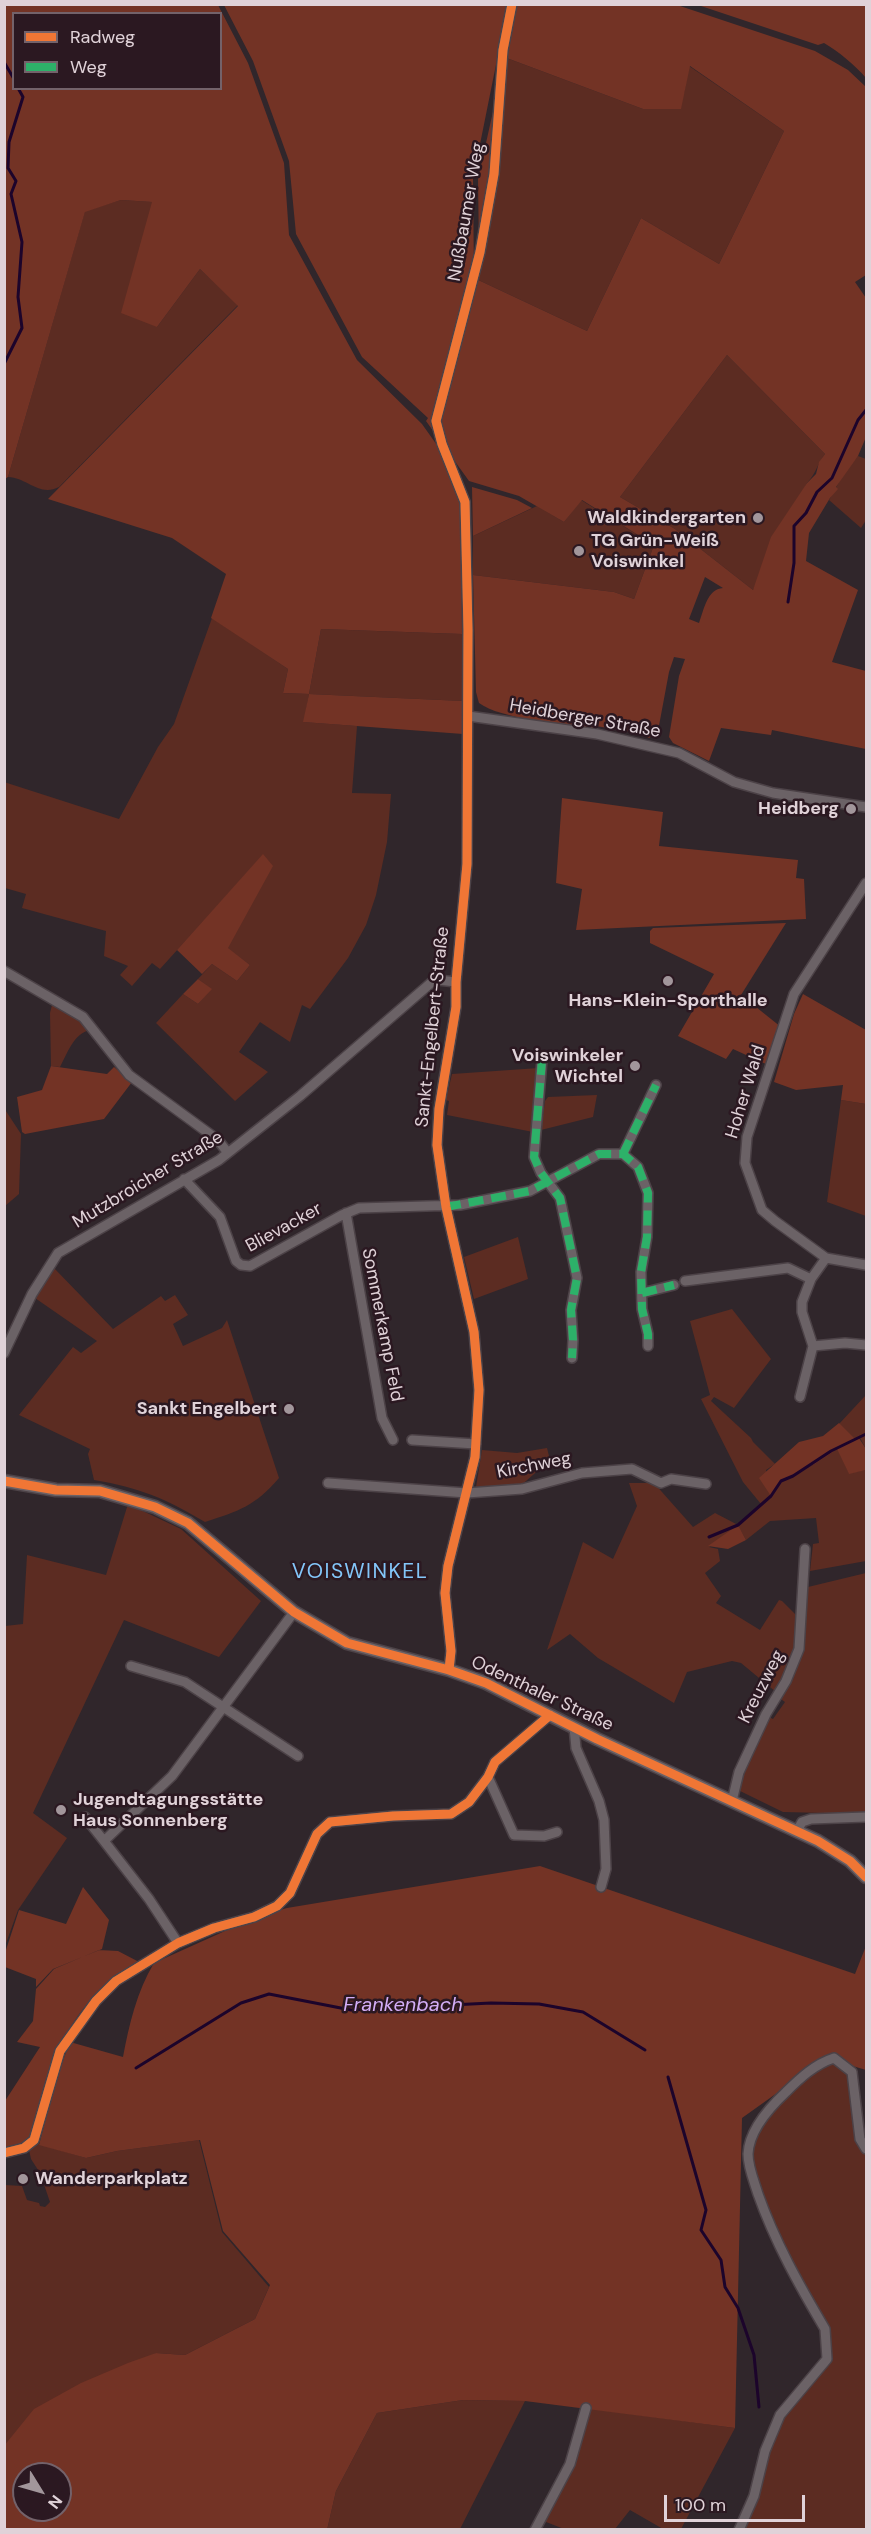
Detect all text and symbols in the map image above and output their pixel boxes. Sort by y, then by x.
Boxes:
legend [12,12,222,90]
text: Radweg [70,25,135,49]
text: Weg [70,55,107,79]
street label: Nußbaumer Weg [444,141,490,283]
place label: Waldkindergarten [587,507,746,529]
marker: Waldkindergarten [751,511,765,525]
place label: TG Grün-Weiß Voiswinkel [591,530,719,572]
marker: TG Grün-Weiß Voiswinkel [572,544,586,558]
street label: Heidberger Straße [508,695,662,743]
place label: Heidberg [758,798,839,820]
marker: Heidberg [844,802,858,816]
street label: Sankt-Engelbert-Straße [412,926,454,1128]
marker: Hans-Klein-Sporthalle [661,974,675,988]
place label: Hans-Klein-Sporthalle [568,990,768,1012]
street label: Hoher Wald [722,1043,770,1141]
place label: Voiswinkeler Wichtel [512,1045,623,1088]
marker: Voiswinkeler Wichtel [628,1059,642,1073]
street label: Mutzbroicher Straße [69,1127,227,1233]
street label: Blievacker [242,1198,326,1258]
street label: Sommerkamp Feld [357,1247,407,1403]
place label: Sankt Engelbert [137,1398,277,1420]
marker: Sankt Engelbert [282,1402,296,1416]
street label: Kirchweg [495,1448,573,1484]
district label: VOISWINKEL [292,1559,428,1585]
street label: Kreuzweg [734,1647,790,1727]
street label: Odenthaler Straße [467,1652,617,1736]
place label: Jugendtagungsstätte Haus Sonnenberg [73,1789,263,1832]
marker: Jugendtagungsstätte Haus Sonnenberg [54,1803,68,1817]
water label: Frankenbach [343,1994,463,2018]
place label: Wanderparkplatz [35,2168,188,2190]
marker: Wanderparkplatz [16,2172,30,2186]
north arrow [12,2462,72,2522]
scale bar [667,2483,808,2521]
text: N [43,2491,67,2513]
text: 100 m [675,2493,726,2517]

